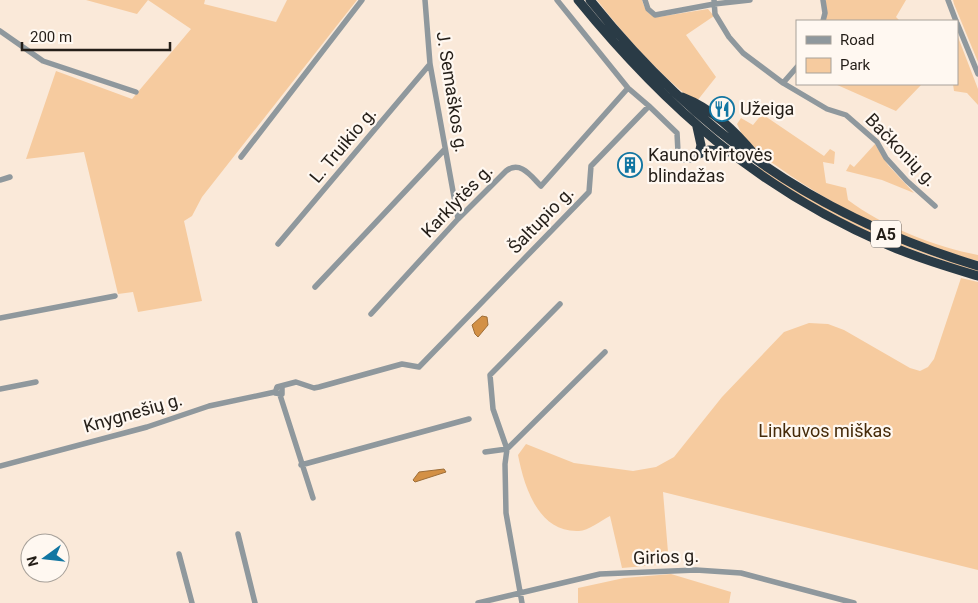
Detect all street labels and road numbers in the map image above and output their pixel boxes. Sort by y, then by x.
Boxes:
street label: J. Semaškos g. [433,30,472,154]
street label: L. Truikio g. [305,103,380,187]
street label: Bačkonių g. [861,109,941,191]
street label: Karklytės g. [417,160,497,241]
street label: Šaltupio g. [504,182,578,257]
road number: A5 [871,220,901,248]
street label: Knygnešių g. [81,388,185,437]
street label: Girios g. [633,545,699,568]

